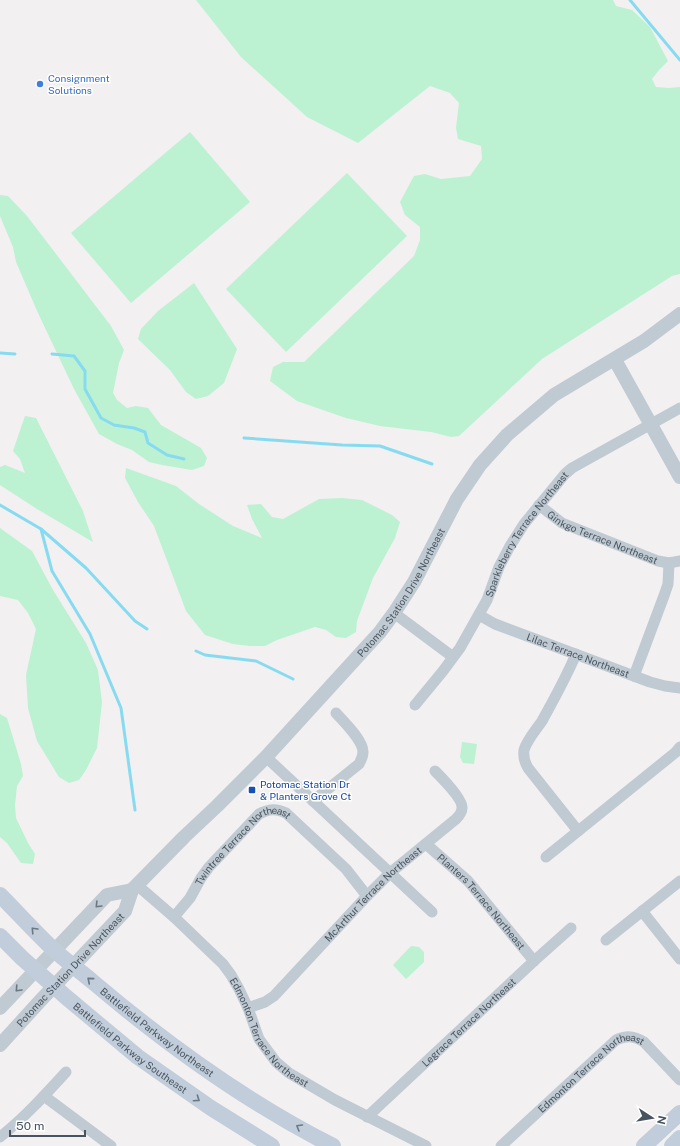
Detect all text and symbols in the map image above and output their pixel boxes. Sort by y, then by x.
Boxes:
place label: Consignment Solutions [48,72,110,96]
marker: Consignment Solutions [35,79,45,89]
street label: Sparkleberry Terrace Northeast [483,469,571,599]
street label: Ginkgo Terrace Northeast [545,508,660,566]
street label: Potomac Station Drive Northeast [354,526,447,659]
street label: Lilac Terrace Northeast [525,630,631,680]
place label: Potomac Station Dr & Planters Grove Ct [260,778,351,802]
marker: Potomac Station Dr & Planters Grove Ct [247,785,257,795]
street label: Twintree Terrace Northeast [192,804,294,887]
street label: McArthur Terrace Northeast [322,844,424,944]
street label: Planters Terrace Northeast [435,851,528,952]
one-way arrow [95,900,103,908]
street label: Potomac Station Drive Northeast [14,910,126,1029]
one-way arrow [32,927,39,935]
street label: Edmonton Terrace Northeast [228,975,311,1089]
street label: Legrace Terrace Northeast [419,975,518,1069]
one-way arrow [88,977,95,984]
one-way arrow [15,984,23,992]
street label: Battlefield Parkway Northeast [98,985,216,1079]
street label: Battlefield Parkway Southeast [71,1000,190,1096]
street label: Edmonton Terrace Northeast [535,1031,647,1115]
one-way arrow [193,1094,200,1102]
north arrow [632,1098,672,1138]
scale bar [10,1112,85,1138]
text: N [655,1115,669,1126]
text: 50 m [16,1119,44,1133]
one-way arrow [296,1125,303,1132]

